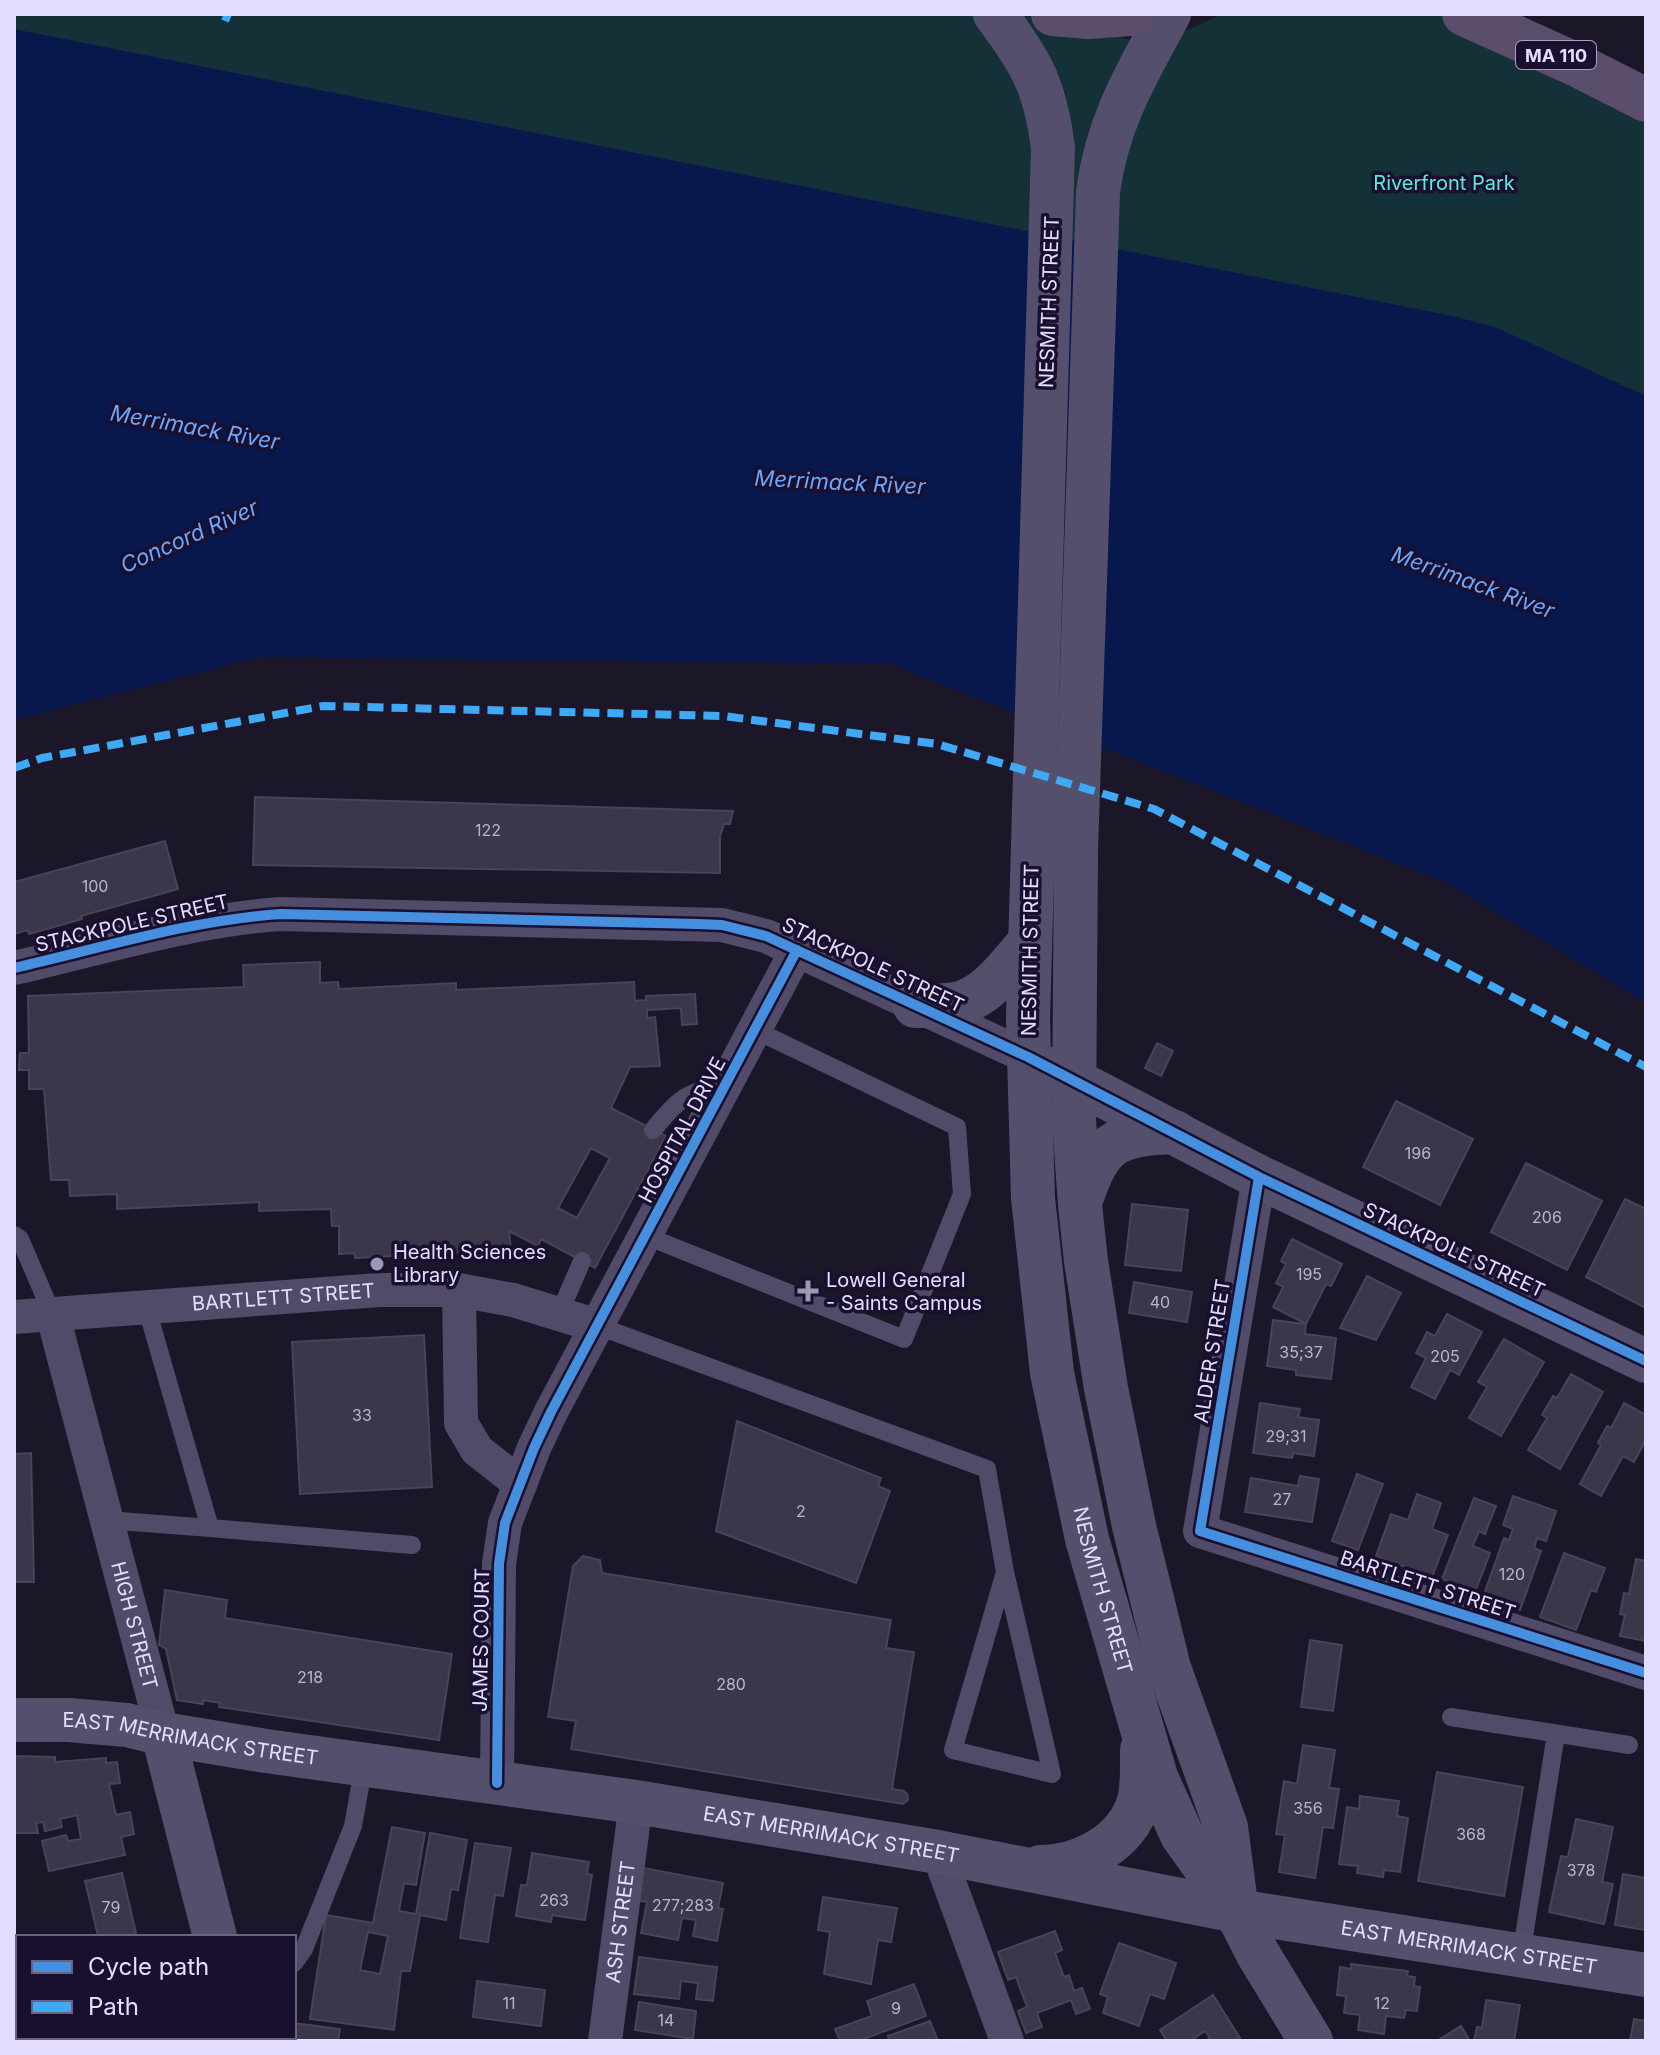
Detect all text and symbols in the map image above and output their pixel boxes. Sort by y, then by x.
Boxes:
road number: MA 110 [1516,41,1596,69]
park label: Riverfront Park [1373,171,1515,195]
street label: NESMITH STREET [1034,215,1064,389]
water label: Merrimack River [108,399,282,455]
water label: Merrimack River [754,465,927,499]
water label: Concord River [116,494,263,578]
water label: Merrimack River [1388,541,1559,624]
house number: 122 [475,820,501,840]
street label: NESMITH STREET [1016,864,1044,1036]
house number: 100 [82,876,108,896]
street label: STACKPOLE STREET [33,889,231,957]
street label: STACKPOLE STREET [778,912,968,1018]
street label: HOSPITAL DRIVE [633,1053,731,1207]
house number: 196 [1405,1143,1431,1163]
street label: STACKPOLE STREET [1359,1197,1549,1303]
house number: 206 [1532,1207,1562,1227]
place label: Health Sciences Library [393,1240,546,1287]
marker: Health Sciences Library [368,1255,386,1273]
house number: 195 [1296,1264,1322,1284]
place label: Lowell General - Saints Campus [826,1268,982,1315]
street label: ALDER STREET [1189,1277,1235,1425]
street label: BARTLETT STREET [191,1278,375,1316]
marker: Lowell General - Saints Campus [797,1280,819,1302]
house number: 40 [1150,1292,1170,1312]
house number: 35;37 [1279,1342,1323,1362]
house number: 205 [1430,1346,1460,1366]
house number: 33 [352,1405,372,1425]
house number: 29;31 [1266,1426,1306,1446]
house number: 27 [1273,1489,1291,1509]
house number: 2 [796,1501,806,1521]
street label: NESMITH STREET [1069,1505,1137,1677]
street label: BARTLETT STREET [1337,1545,1519,1625]
street label: HIGH STREET [106,1559,163,1692]
house number: 120 [1499,1564,1525,1584]
street label: JAMES COURT [468,1568,494,1712]
house number: 218 [297,1667,323,1687]
house number: 280 [716,1674,746,1694]
street label: EAST MERRIMACK STREET [63,1708,320,1770]
house number: 356 [1293,1798,1323,1818]
street label: EAST MERRIMACK STREET [701,1801,961,1868]
house number: 368 [1456,1824,1486,1844]
street label: ASH STREET [601,1860,640,1984]
house number: 378 [1567,1860,1595,1880]
house number: 263 [539,1890,569,1910]
house number: 277;283 [652,1895,714,1915]
house number: 79 [102,1897,120,1917]
street label: EAST MERRIMACK STREET [1339,1916,1599,1979]
legend [16,1935,296,2039]
text: Cycle path [88,1952,209,1981]
text: Path [88,1992,139,2021]
house number: 11 [502,1993,516,2013]
house number: 12 [1374,1993,1390,2013]
house number: 9 [891,1998,901,2018]
house number: 14 [658,2010,674,2030]

